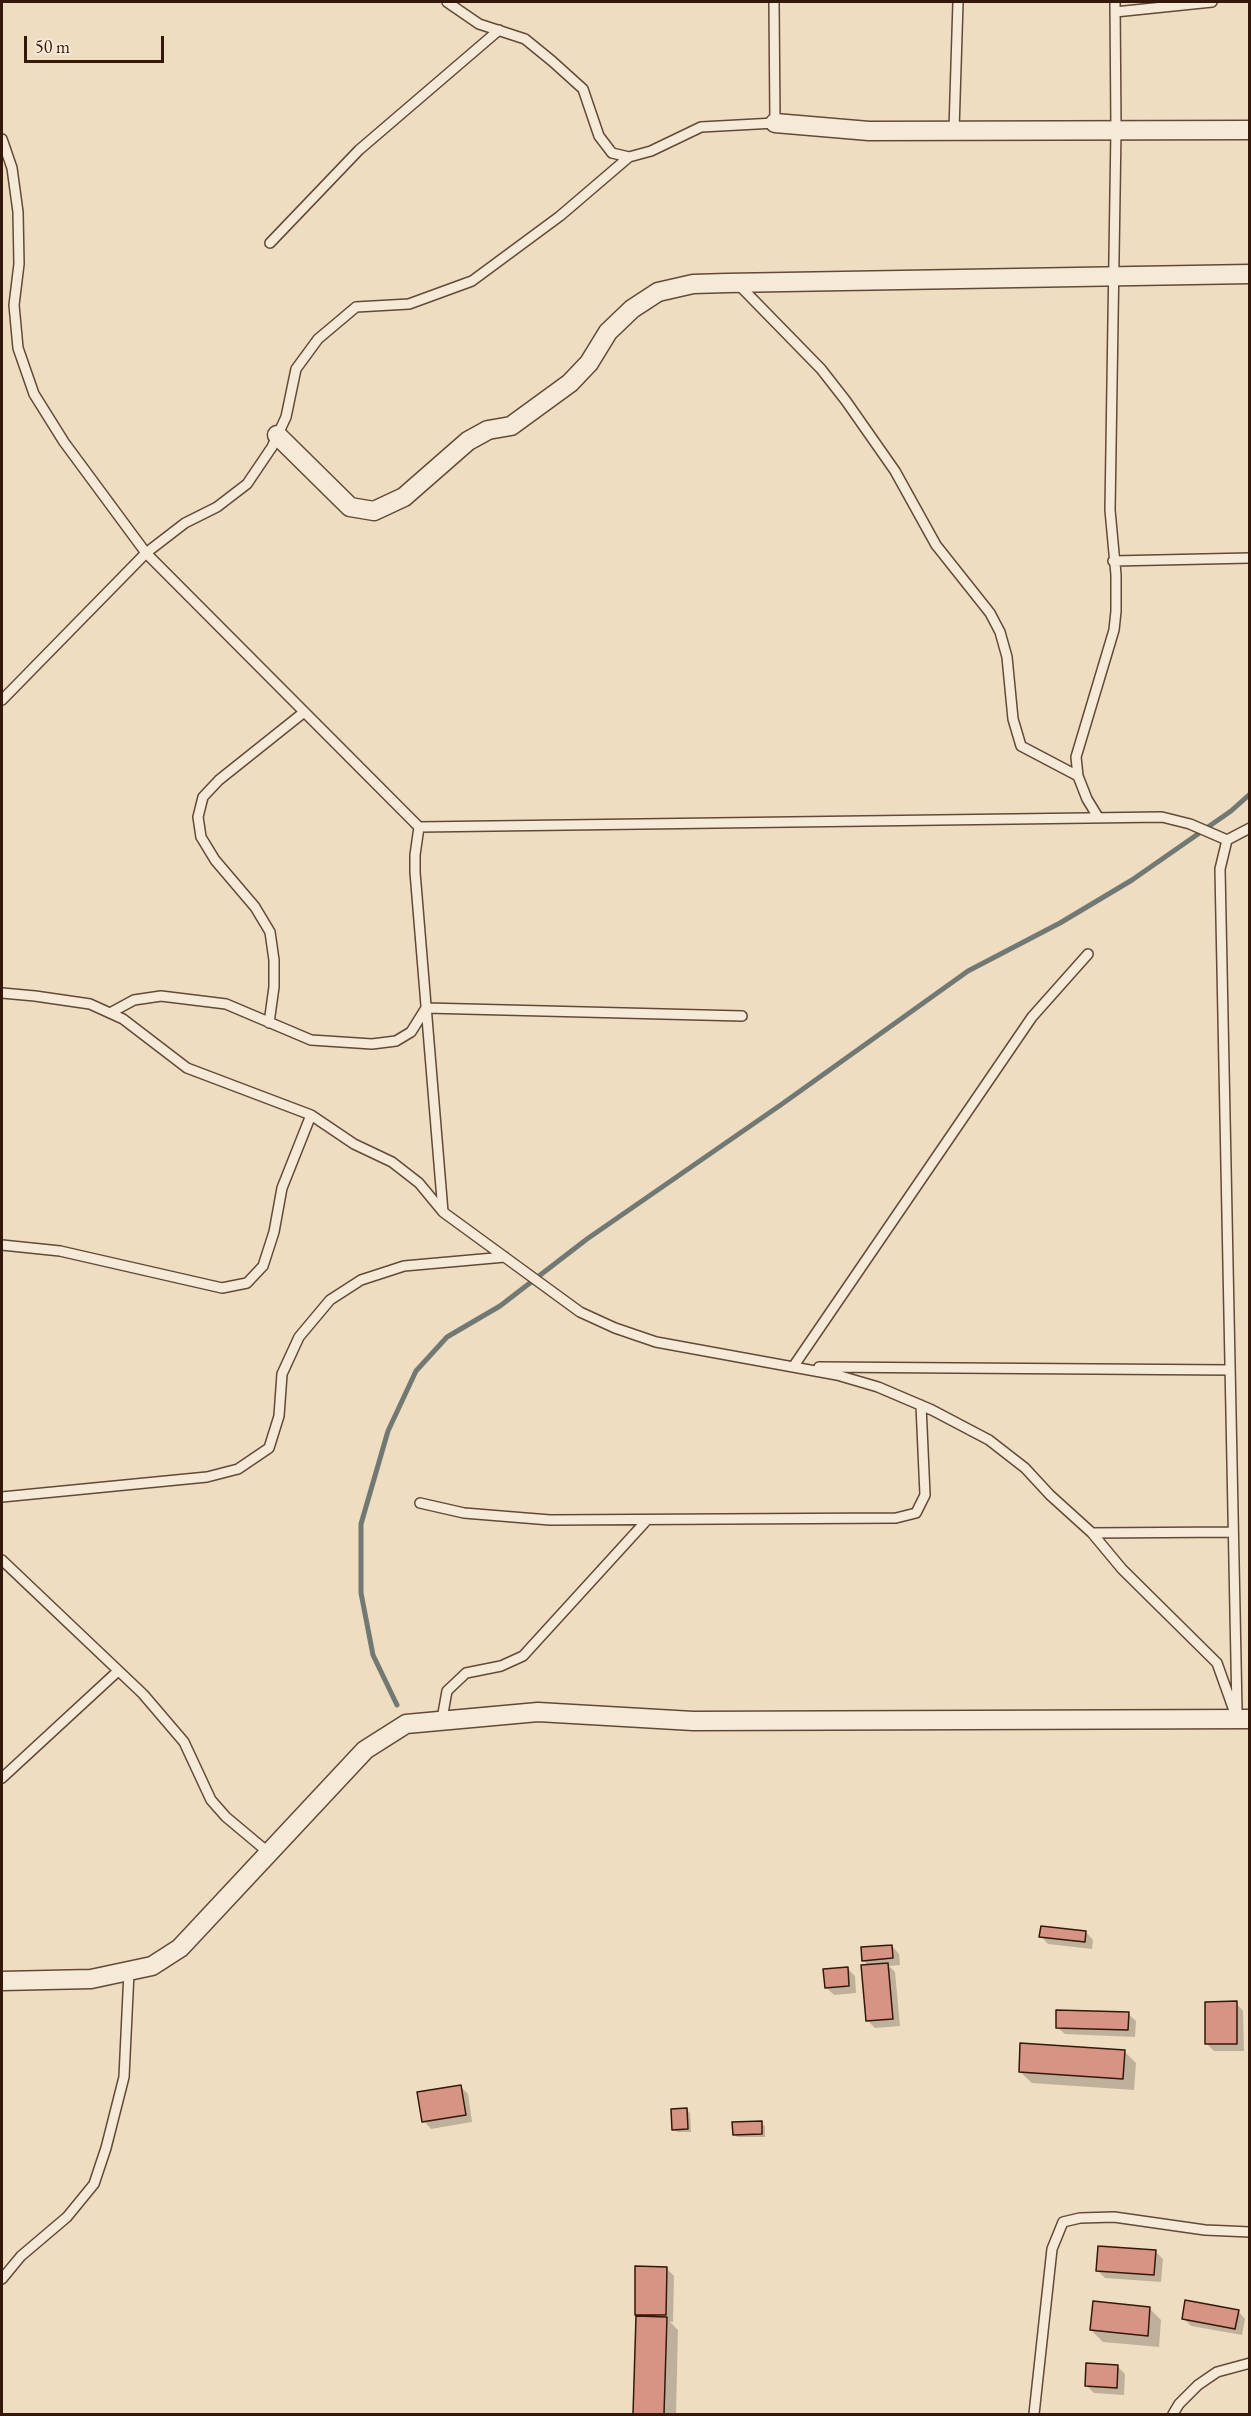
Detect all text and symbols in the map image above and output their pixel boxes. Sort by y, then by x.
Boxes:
scale bar [27,24,166,62]
text: 50 m [35,35,70,58]

